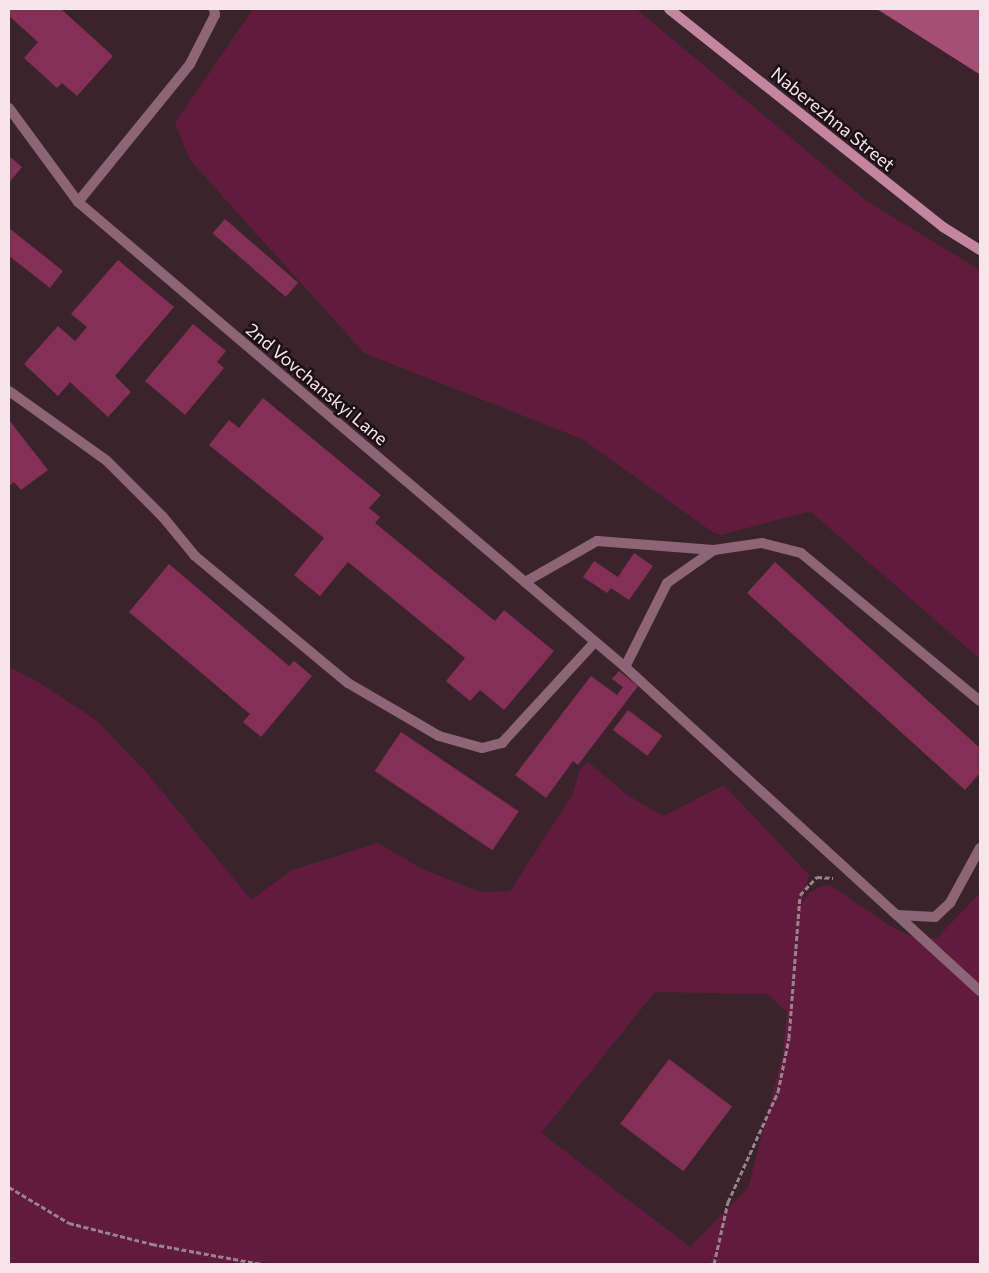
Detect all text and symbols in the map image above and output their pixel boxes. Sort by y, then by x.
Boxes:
street label: Naberezhna Street [767,63,899,175]
street label: 2nd Vovchanskyi Lane [242,318,392,450]

